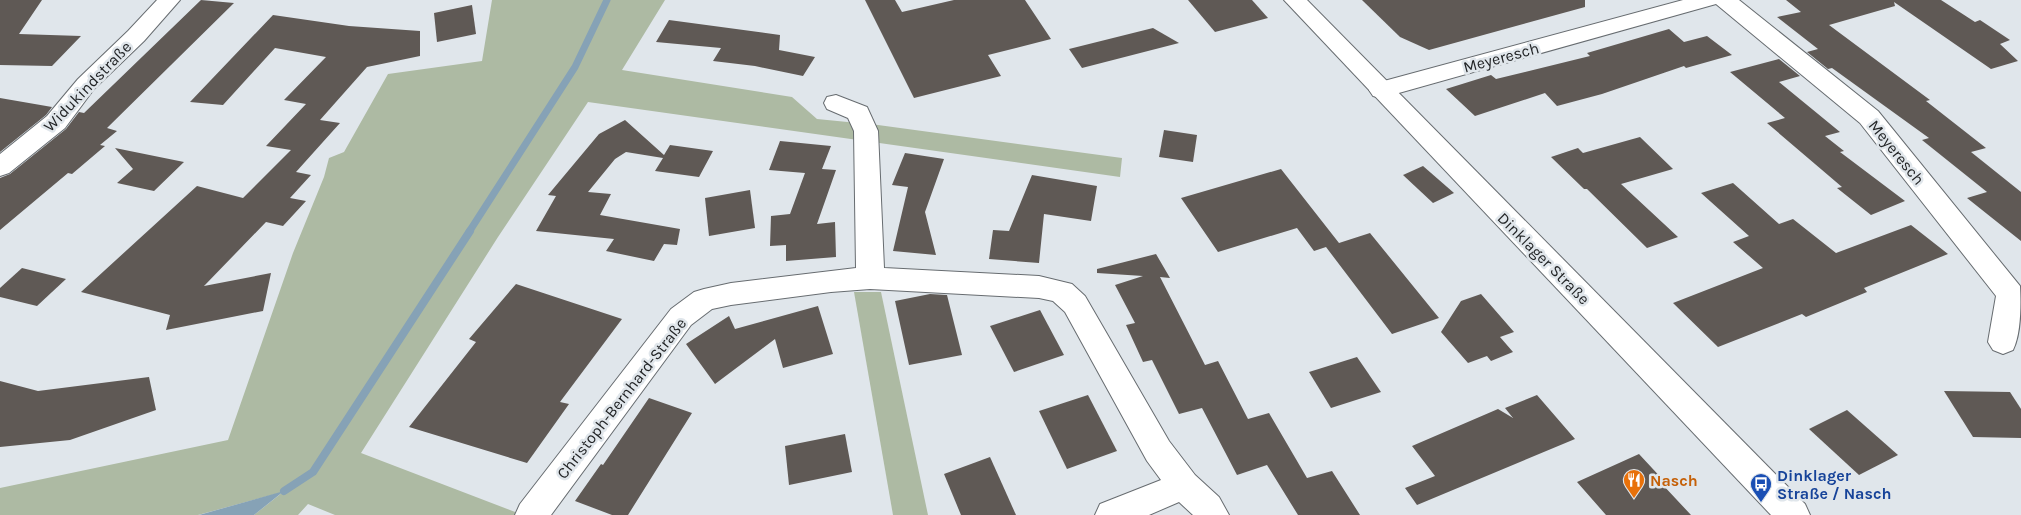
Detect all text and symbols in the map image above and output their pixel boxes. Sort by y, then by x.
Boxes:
street label: Widukindstraße [39,37,135,135]
street label: Meyeresch [1461,38,1541,77]
street label: Meyeresch [1865,116,1928,189]
street label: Dinklager Straße [1494,208,1594,308]
street label: Christoph-Bernhard-Straße [553,314,690,483]
place label: Dinklager Straße / Nasch [1777,466,1891,503]
restaurant icon: Nasch [1622,468,1646,499]
place label: Nasch [1650,471,1698,490]
bus stop icon: Dinklager Straße / Nasch [1749,472,1773,503]

